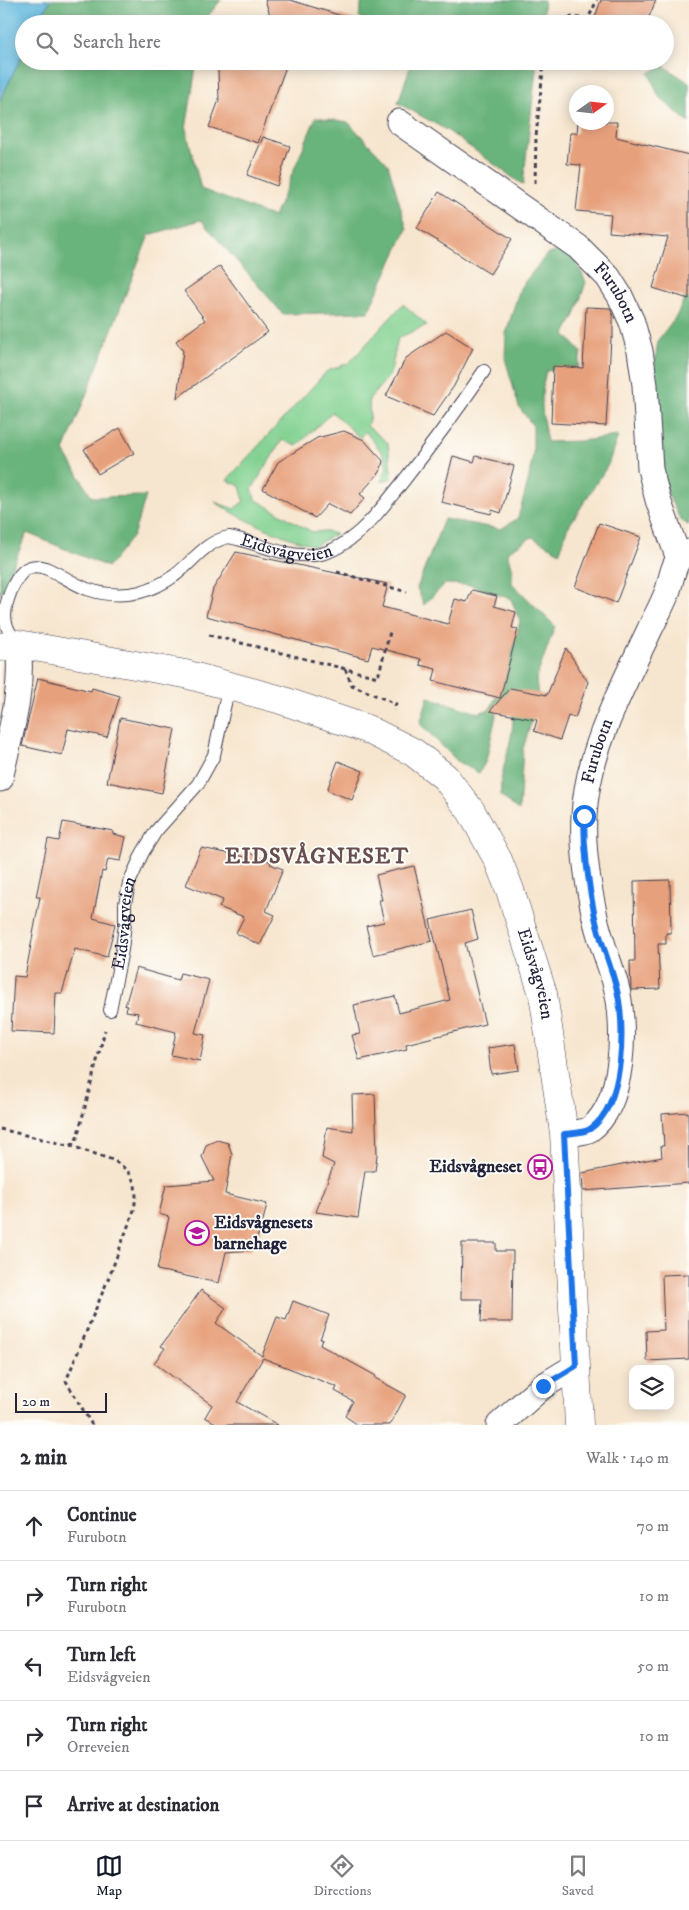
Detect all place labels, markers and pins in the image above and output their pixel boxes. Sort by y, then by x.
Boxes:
bus stop icon: Eidsvågneset [527,1154,553,1180]
place label: Eidsvågneset [429,1156,522,1178]
place label: Eidsvågnesets barnehage [213,1212,313,1255]
school or university icon: Eidsvågnesets barnehage [184,1220,210,1246]

